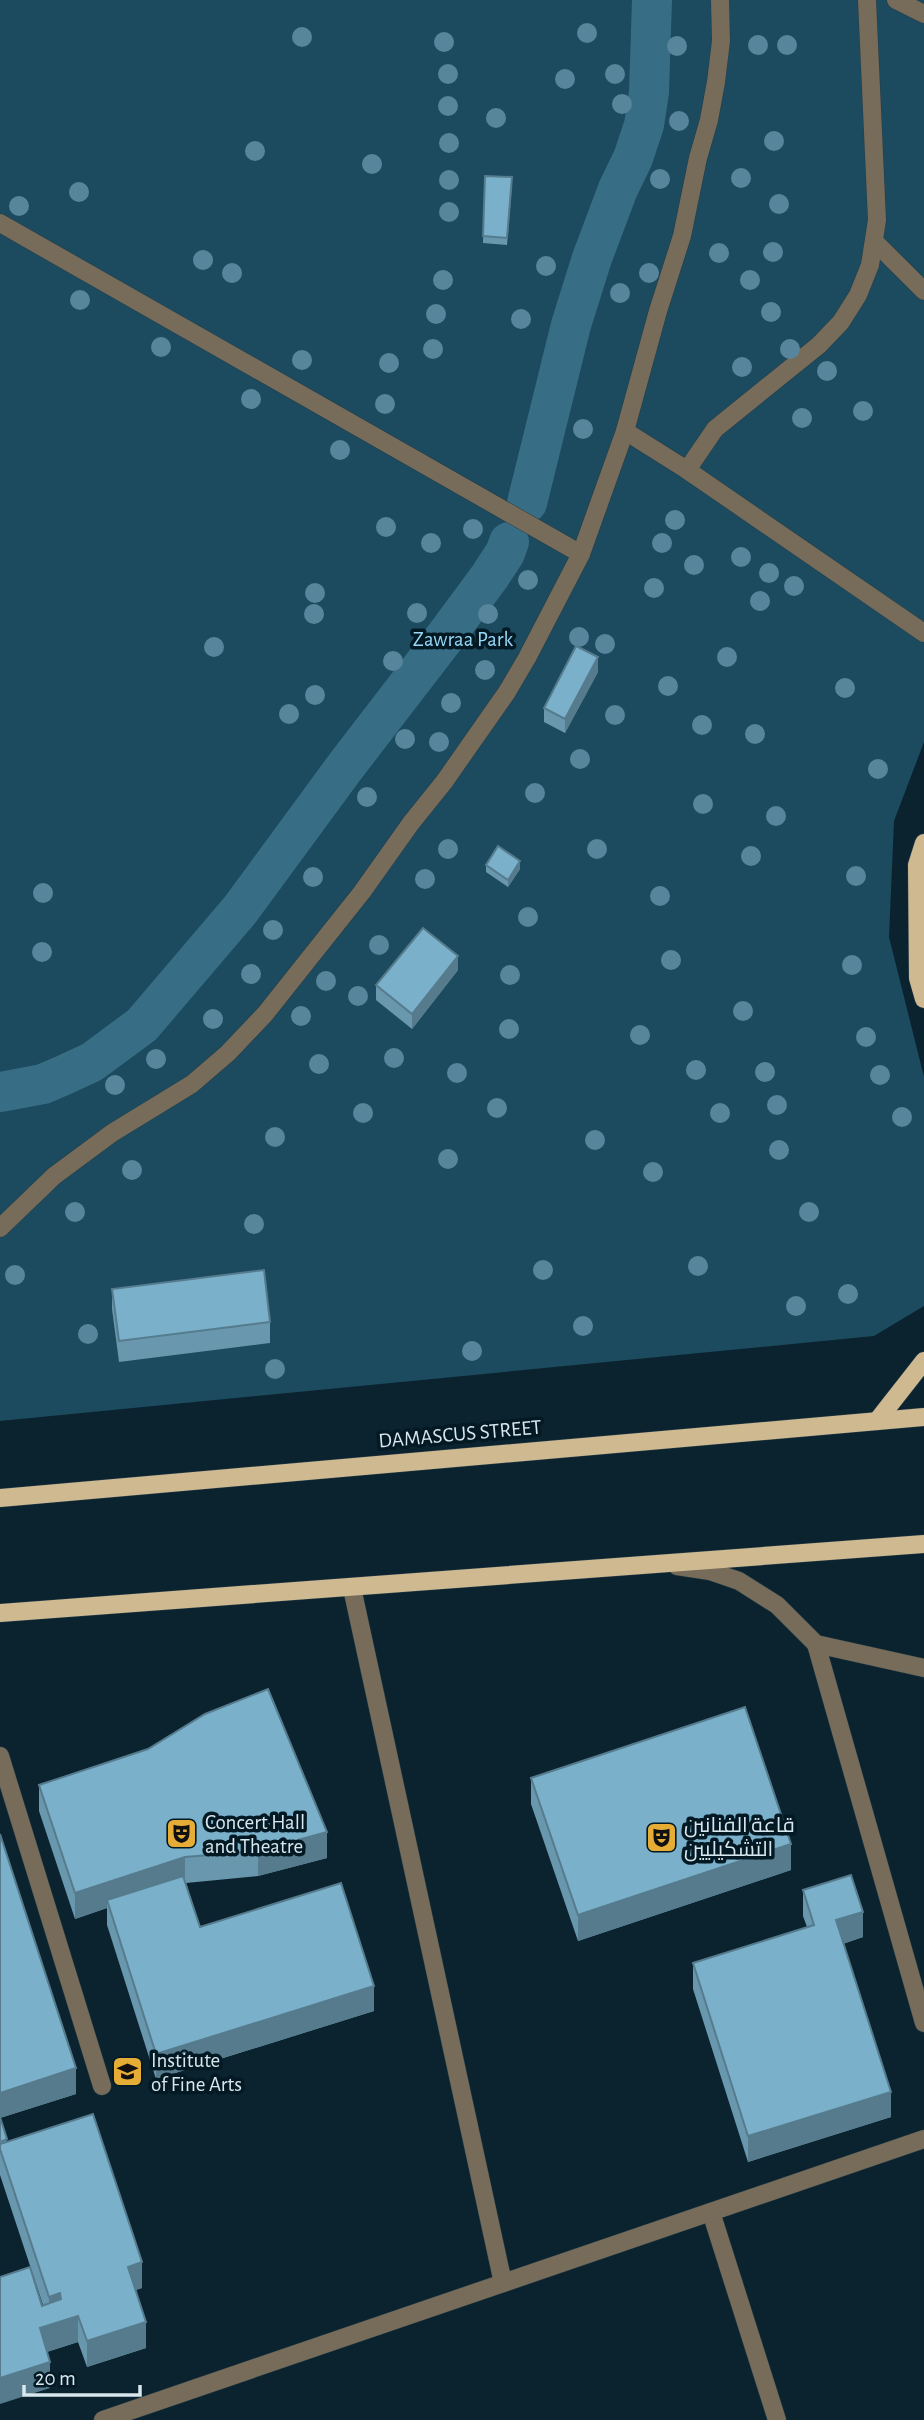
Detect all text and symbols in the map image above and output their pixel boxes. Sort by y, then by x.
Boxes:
park label: Zawraa Park [413,629,514,650]
street label: DAMASCUS STREET [378,1416,542,1452]
place label: Concert Hall and Theatre [205,1812,305,1857]
place label: قاعة الفنانين التشكيليين [684,1815,795,1862]
theatre icon: Concert Hall and Theatre [165,1817,199,1851]
theatre icon: قاعة الفنانين التشكيليين [644,1820,678,1854]
place label: Institute of Fine Arts [151,2050,242,2095]
school or university icon: Institute of Fine Arts [111,2055,145,2089]
scale bar [24,2354,140,2398]
text: 20 m [35,2368,76,2389]

